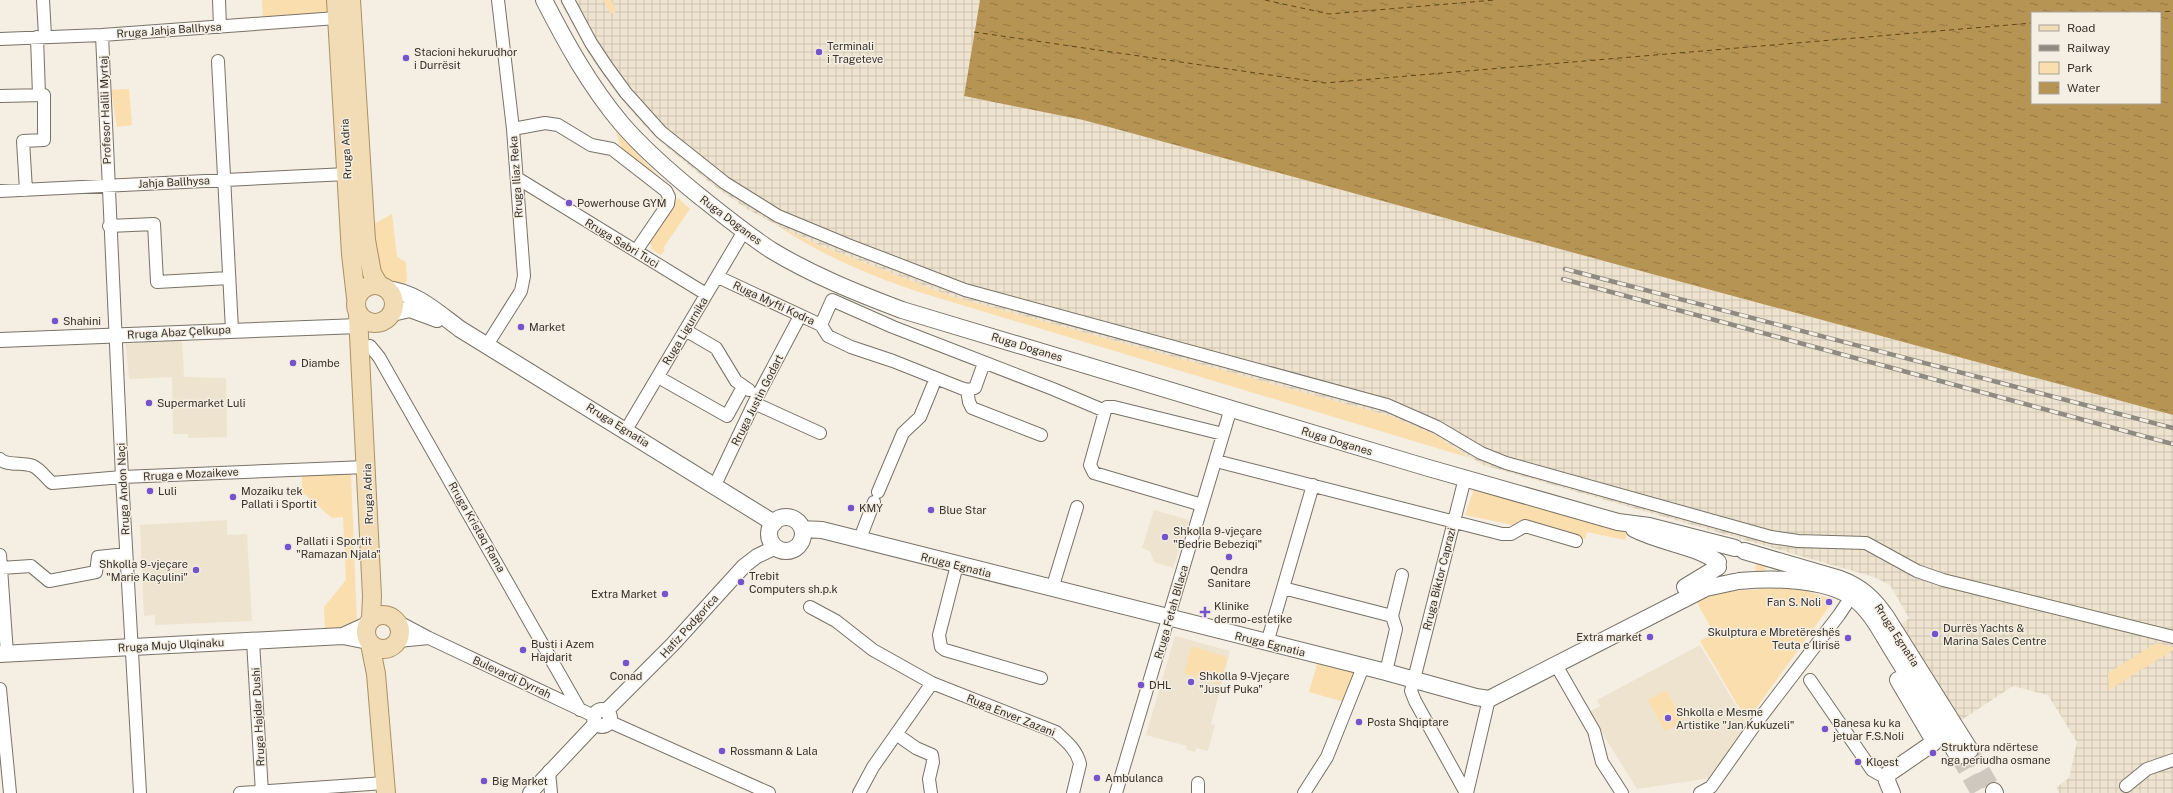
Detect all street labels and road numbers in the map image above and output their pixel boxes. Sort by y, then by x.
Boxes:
street label: Rruga Jahja Ballhysa [116,20,222,40]
street label: Profesor Halili Myrtaj [97,55,113,165]
street label: Rruga Adria [338,118,354,180]
street label: Rruga Iliaz Reka [507,136,525,218]
street label: Jahja Ballhysa [138,174,210,190]
street label: Ruga Doganes [698,193,764,247]
street label: Rruga Sabri Tuci [583,216,661,270]
street label: Ruga Myfti Kodra [731,279,817,327]
street label: Ruga Ligurnika [660,295,710,367]
street label: Rruga Abaz Çelkupa [127,323,231,342]
street label: Ruga Doganes [990,330,1064,364]
street label: Rruga Justin Godart [729,352,785,448]
street label: Rruga Egnatia [584,401,652,449]
street label: Ruga Doganes [1300,424,1374,458]
street label: Rruga Andon Naçi [115,442,132,535]
street label: Rruga Adria [361,463,375,525]
street label: Rruga e Mozaikeve [143,465,239,483]
street label: Rruga Kristaq Rama [446,480,508,574]
street label: Rruga Biktor Caprazi [1420,526,1458,632]
street label: Rruga Egnatia [919,550,993,580]
street label: Rruga Fetah Bllaca [1152,564,1190,660]
street label: Hafiz Podgorica [657,592,721,660]
street label: Rruga Egnatia [1872,601,1922,669]
street label: Rruga Egnatia [1233,629,1307,659]
street label: Rruga Mujo Ulqinaku [118,636,224,654]
street label: Bulevardi Dyrrah [471,654,553,700]
street label: Rruga Hajdar Dushi [249,667,267,767]
street label: Ruga Enver Zazani [965,692,1057,738]

